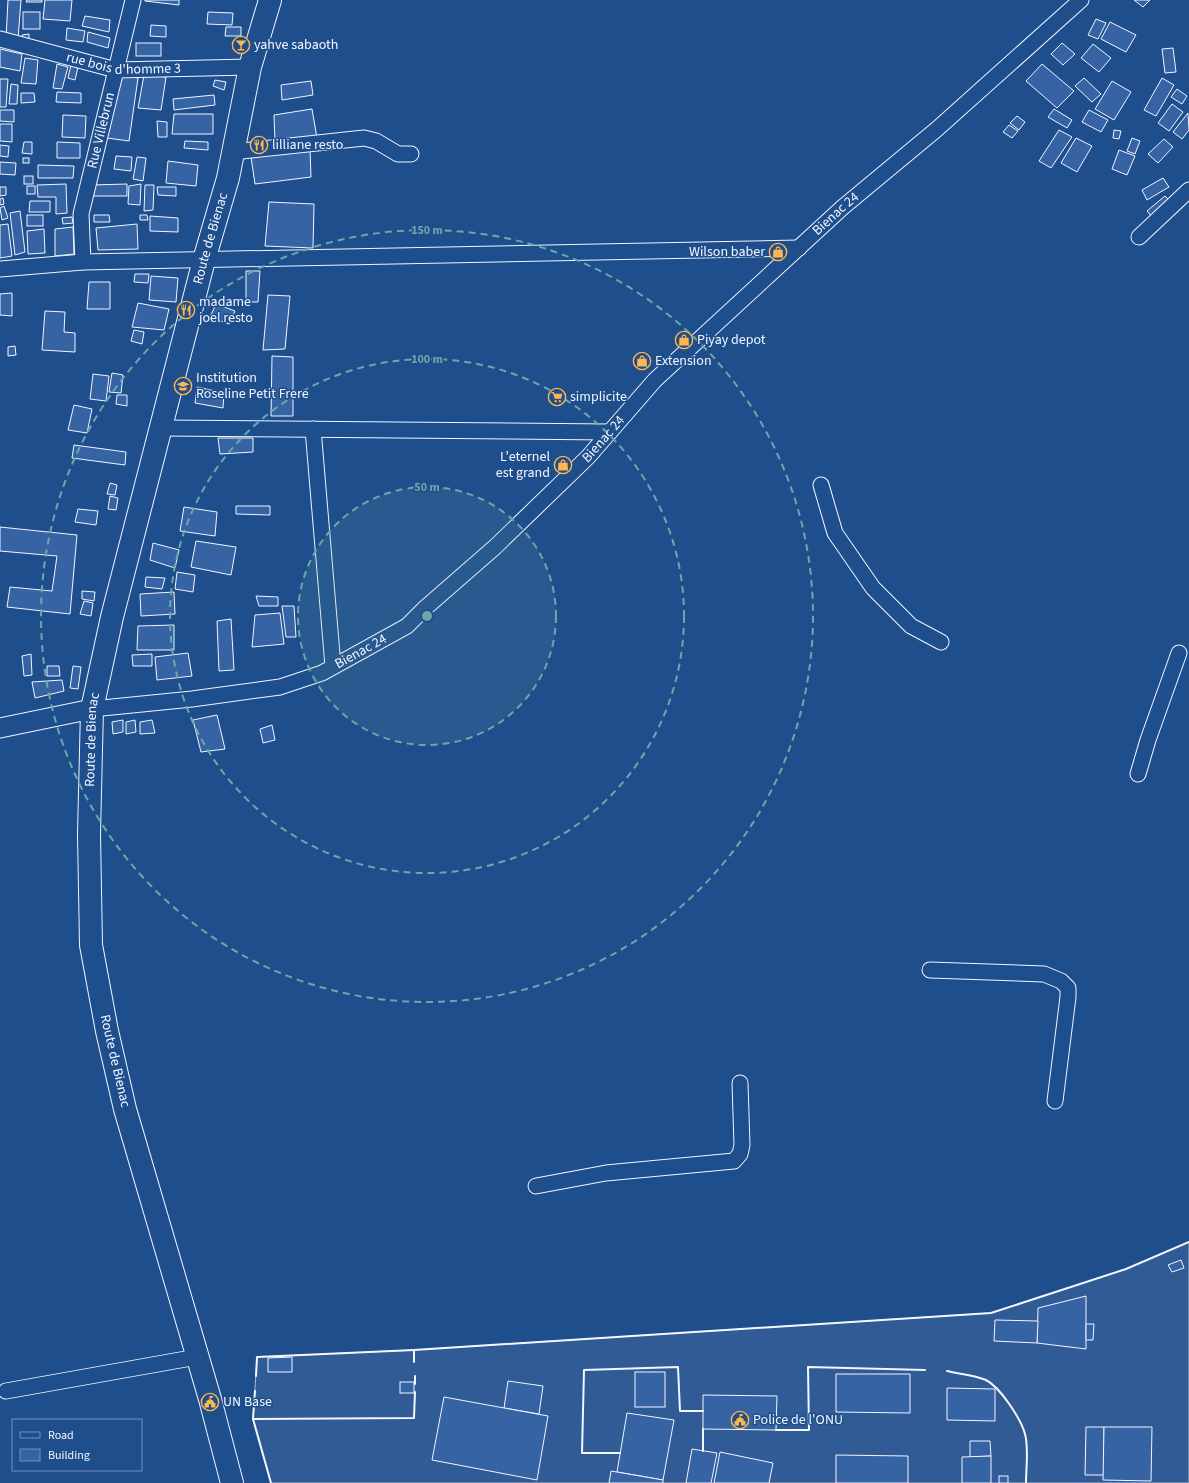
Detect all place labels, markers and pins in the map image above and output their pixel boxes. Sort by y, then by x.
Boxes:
bar icon: yahve sabaoth [231,35,251,55]
place label: yahve sabaoth [254,35,338,55]
restaurant icon: lilliane resto [249,135,269,155]
place label: lilliane resto [272,135,343,155]
place label: Wilson baber [689,242,765,262]
shop icon: Wilson baber [768,242,788,262]
place label: madame joel resto [198,292,253,328]
restaurant icon: madame joel resto [176,300,196,320]
shop icon: Piyay depot [674,330,694,350]
place label: Piyay depot [697,330,766,350]
shop icon: Extension [632,351,652,371]
place label: Extension [655,351,712,371]
place label: Institution Roseline Petit Frere [196,368,309,404]
school or university icon: Institution Roseline Petit Frere [173,376,193,396]
supermarket icon: simplicite [547,387,567,407]
place label: simplicite [570,387,627,407]
place label: L'eternel est grand [496,447,550,483]
shop icon: L'eternel est grand [553,455,573,475]
centre of rings [420,609,434,623]
public building icon: UN Base [200,1392,220,1412]
place label: UN Base [223,1392,272,1412]
public building icon: Police de l'ONU [730,1410,750,1430]
place label: Police de l'ONU [753,1410,843,1430]

